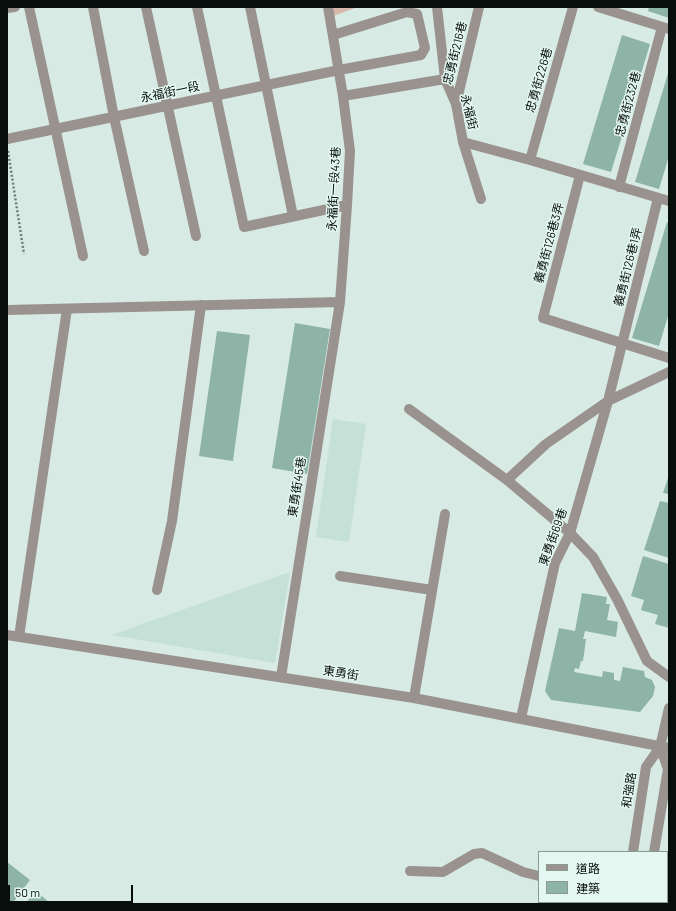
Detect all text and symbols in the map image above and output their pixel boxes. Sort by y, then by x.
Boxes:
street label: 忠勇街216巷 [440,20,470,86]
street label: 忠勇街226巷 [523,46,555,114]
street label: 忠勇街232巷 [612,70,644,138]
street label: 永福街一段 [139,79,201,105]
street label: 永福街 [458,93,480,131]
street label: 永福街一段43巷 [325,146,343,232]
street label: 義勇街126巷3弄 [531,201,567,285]
street label: 義勇街126巷1弄 [611,226,645,308]
street label: 東勇街45巷 [285,456,309,518]
street label: 東勇街69巷 [536,506,570,568]
street label: 東勇街 [322,663,360,683]
street label: 和強路 [619,771,639,809]
legend [538,851,668,903]
text: 道路 [576,861,600,875]
scale bar [10,877,135,903]
text: 建築 [576,881,600,895]
text: 50 m [15,885,40,899]

